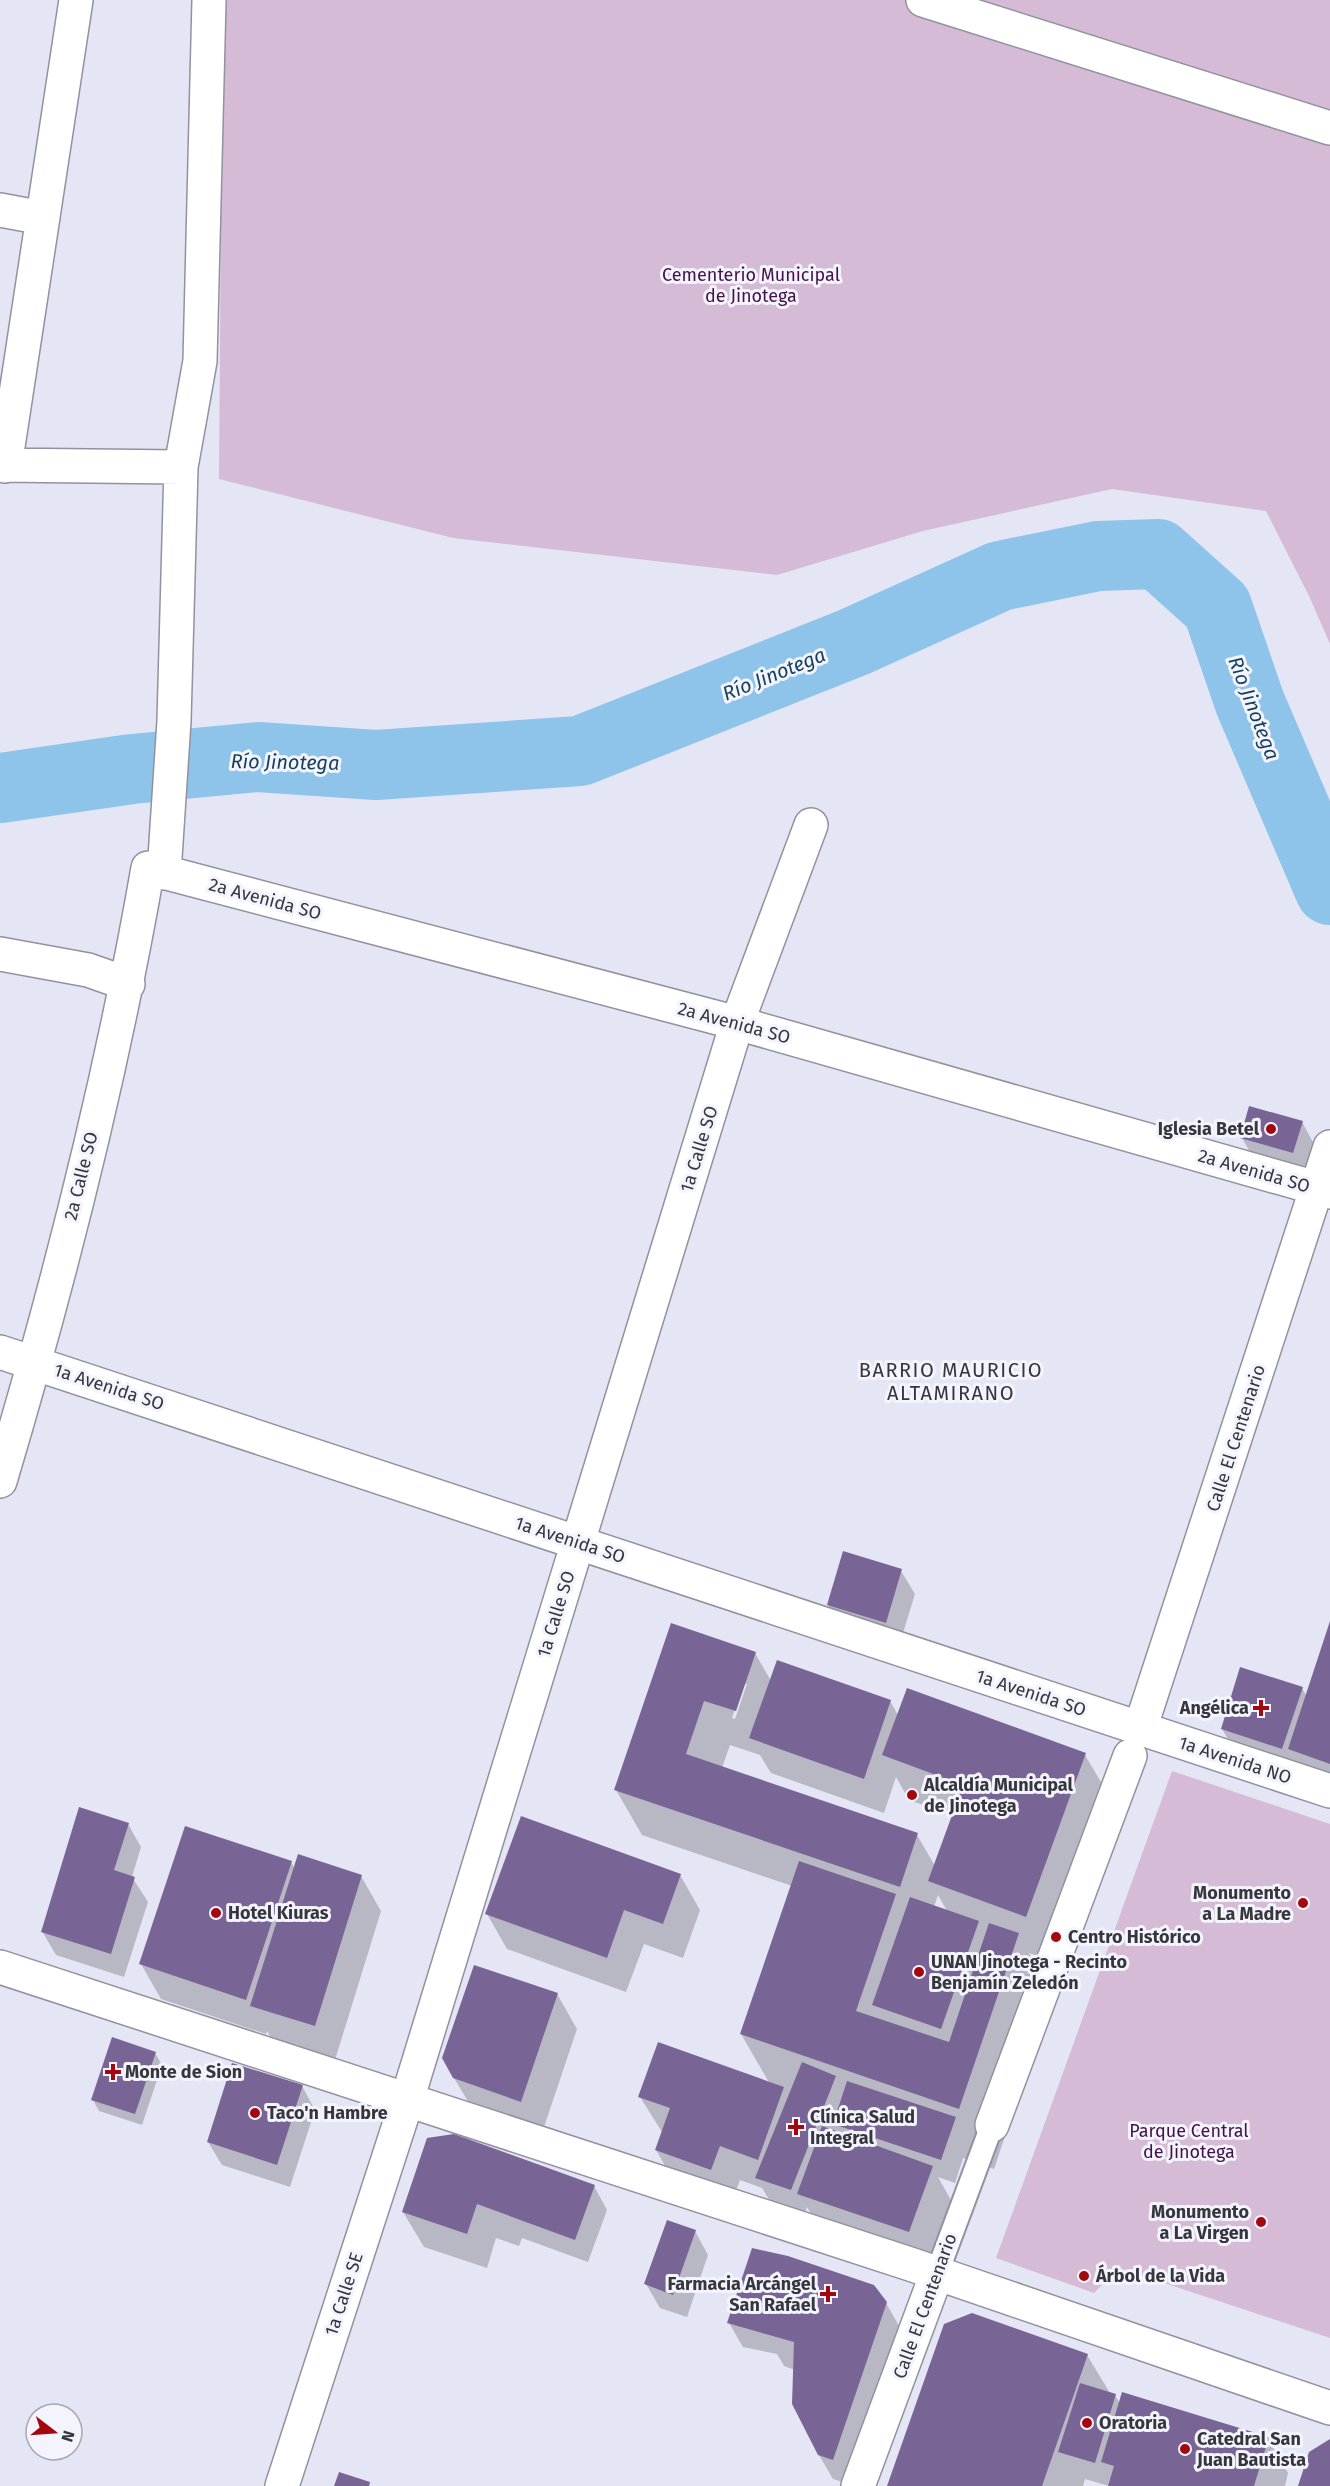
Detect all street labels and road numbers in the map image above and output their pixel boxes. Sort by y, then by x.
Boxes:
street label: 2a Avenida SO [206,873,324,925]
street label: 2a Avenida SO [675,997,793,1049]
street label: 1a Calle SO [675,1103,723,1195]
street label: 2a Calle SO [59,1130,103,1222]
street label: 2a Avenida SO [1195,1145,1313,1197]
street label: 1a Avenida SO [51,1359,167,1415]
street label: Calle El Centenario [1202,1362,1270,1514]
street label: 1a Avenida SO [512,1512,628,1568]
street label: 1a Calle SO [532,1568,580,1660]
street label: 1a Avenida SO [973,1665,1089,1721]
street label: 1a Avenida NO [1176,1731,1294,1789]
street label: Calle El Centenario [888,2230,962,2382]
street label: 1a Calle SE [320,2250,368,2338]

